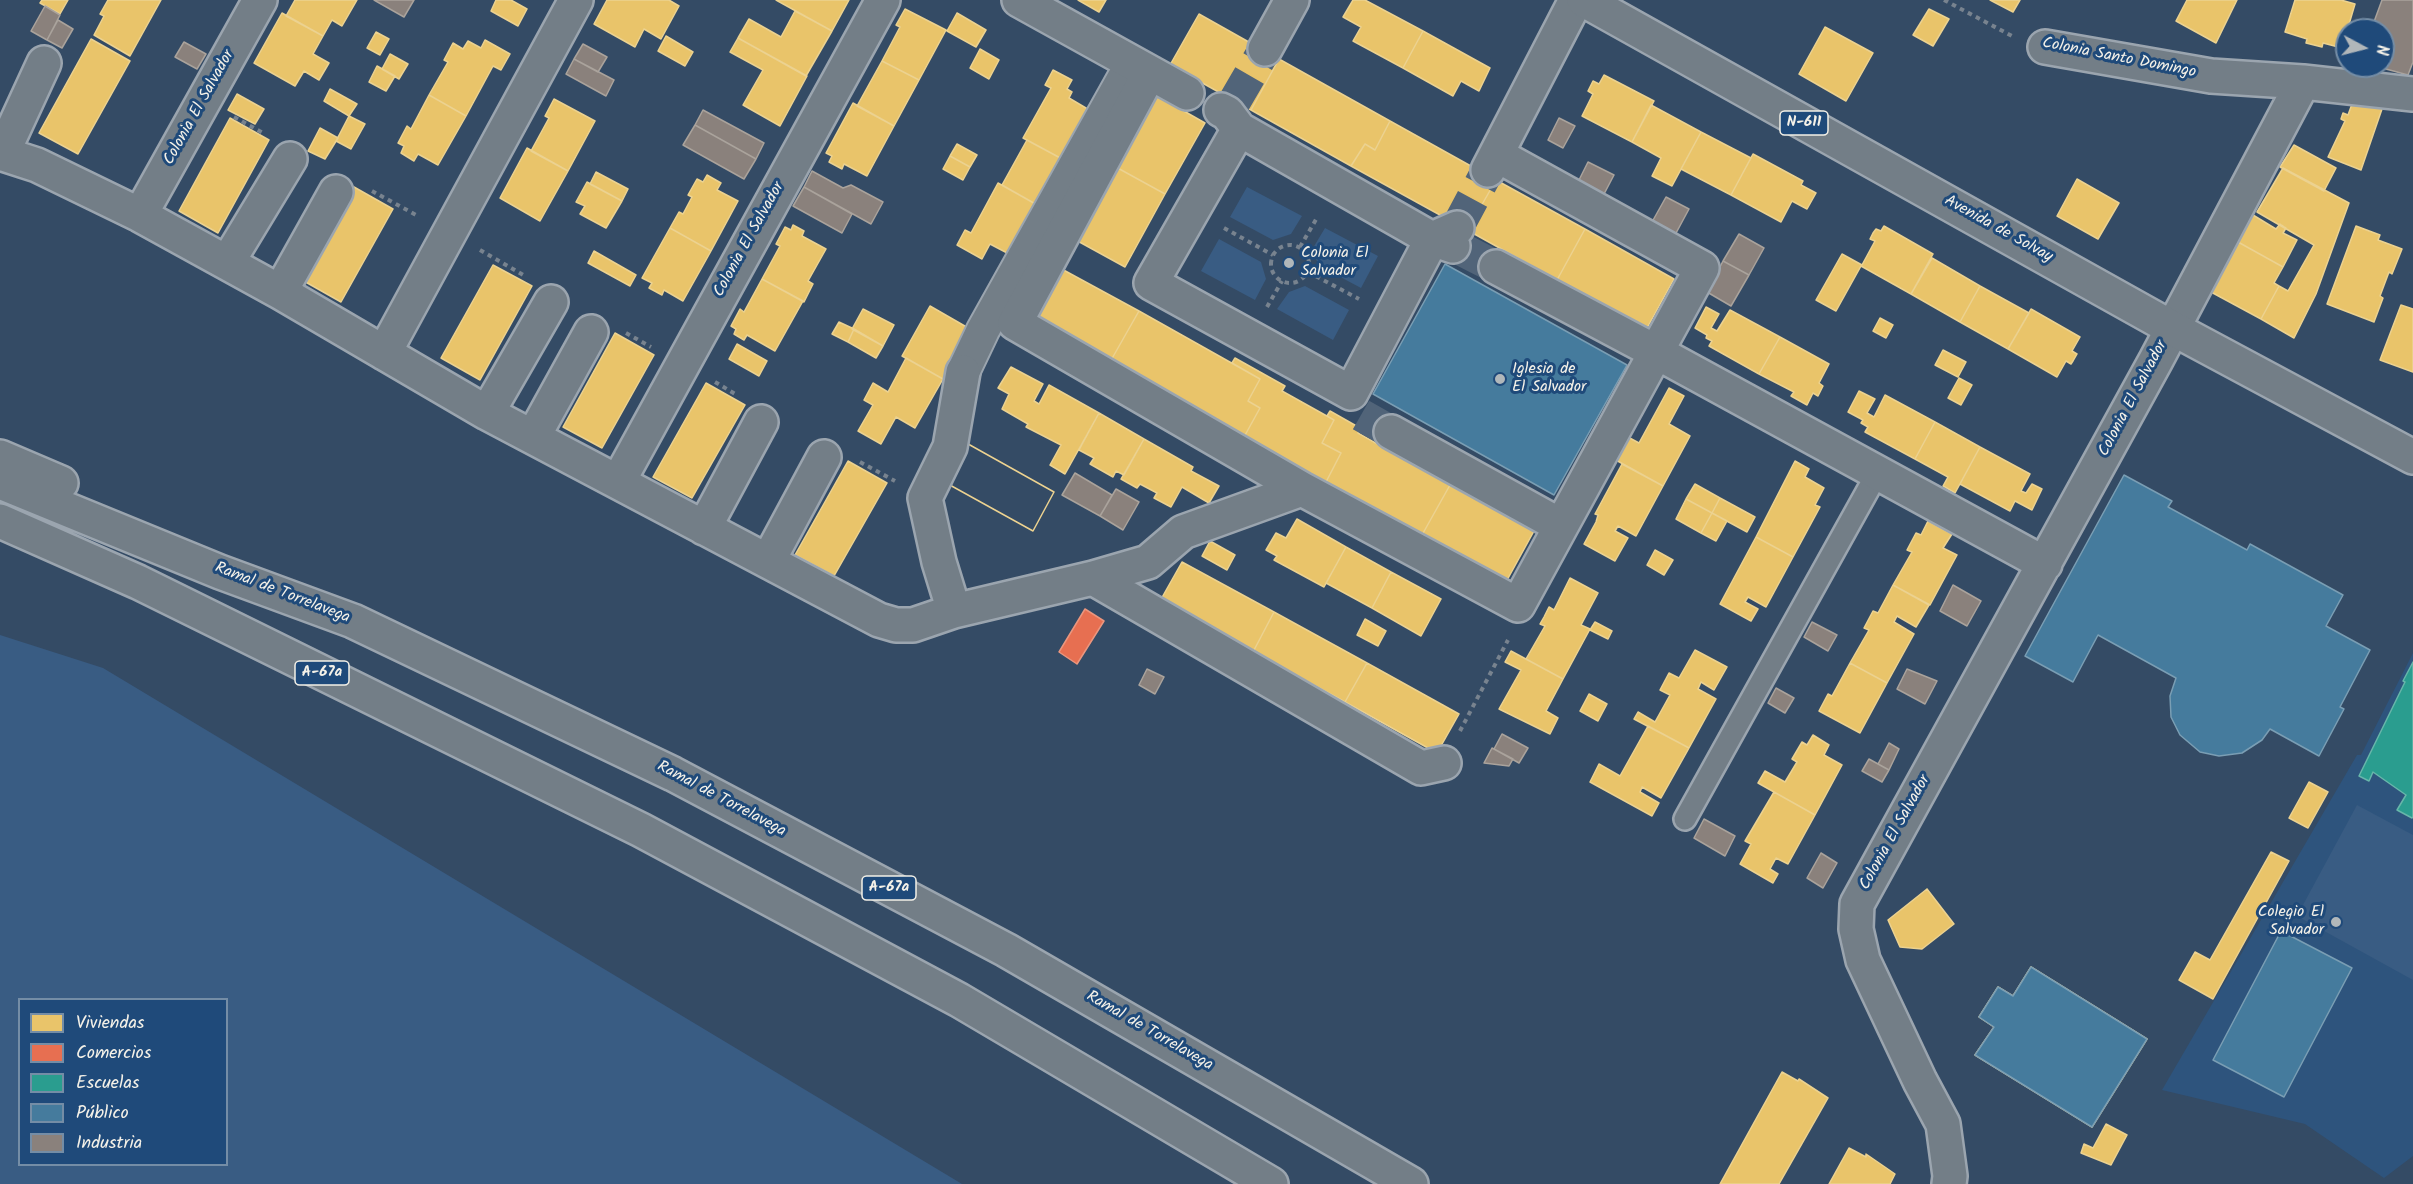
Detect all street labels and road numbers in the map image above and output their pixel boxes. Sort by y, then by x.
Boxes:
street label: Colonia Santo Domingo [2041,35,2197,83]
street label: Colonia El Salvador [160,47,240,169]
road number: N-611 [1780,111,1828,135]
street label: Colonia El Salvador [710,179,790,301]
street label: Avenida de Solvay [1940,192,2056,268]
street label: Colonia El Salvador [2095,338,2173,460]
street label: Ramal de Torrelavega [212,559,352,629]
road number: A-67a [295,661,349,685]
street label: Ramal de Torrelavega [653,758,789,842]
street label: Colonia El Salvador [1856,772,1936,894]
road number: A-67a [862,876,916,900]
street label: Ramal de Torrelavega [1082,988,1216,1076]

